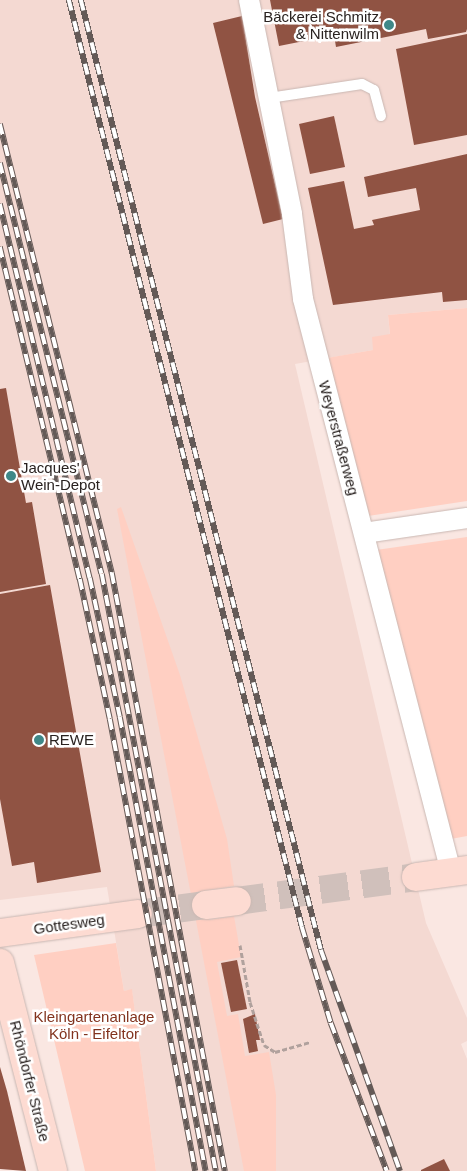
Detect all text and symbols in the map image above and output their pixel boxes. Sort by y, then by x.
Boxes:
place label: Bäckerei Schmitz & Nittenwilm [263,7,379,42]
marker: Bäckerei Schmitz & Nittenwilm [383,19,395,31]
street label: Weyerstraßerweg [315,379,363,497]
place label: Jacques' Wein-Depot [21,458,100,493]
marker: Jacques' Wein-Depot [5,470,17,482]
place label: REWE [49,731,94,749]
marker: REWE [33,734,45,746]
street label: Gottesweg [32,910,106,938]
park label: Kleingartenanlage Köln - Eifeltor [34,1007,154,1042]
street label: Rhöndorfer Straße [6,1019,54,1143]

